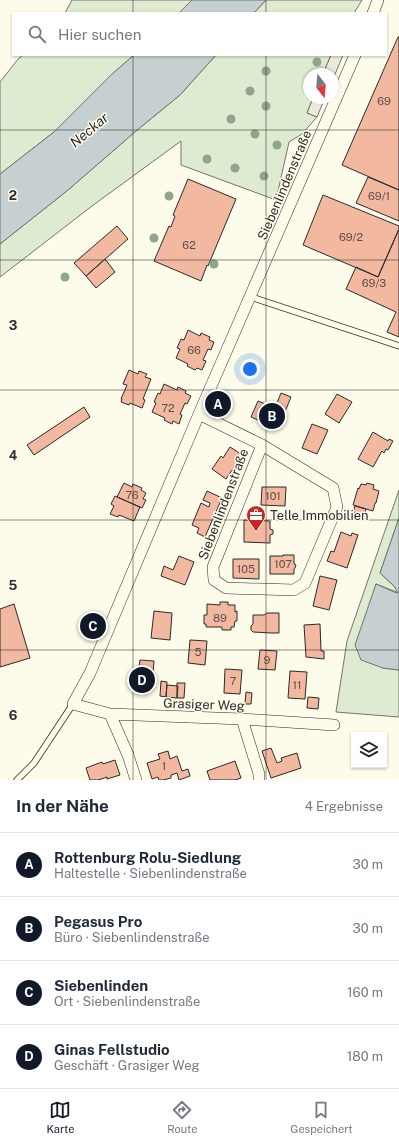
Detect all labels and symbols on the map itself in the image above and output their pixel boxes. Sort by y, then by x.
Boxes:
north arrow [303,68,339,104]
house number: 69 [377,95,391,107]
water label: Neckar [67,109,112,151]
street label: Siebenlindenstraße [255,128,314,242]
text: 2 [9,188,17,203]
house number: 69/1 [368,190,390,202]
house number: 69/2 [339,231,363,243]
house number: 62 [182,239,196,251]
house number: 69/3 [362,277,386,289]
text: 3 [9,318,18,333]
house number: 66 [187,344,201,356]
your location [240,359,260,379]
pin: A [205,389,231,419]
pin: B [259,401,285,431]
house number: 72 [161,402,175,414]
street label: Siebenlindenstraße [195,447,252,562]
text: 4 [9,448,18,463]
house number: 76 [125,489,139,501]
house number: 101 [265,490,281,502]
office icon: Telle Immobilien [245,504,267,532]
place label: Telle Immobilien [270,508,369,523]
house number: 107 [274,558,292,570]
house number: 105 [237,563,255,575]
text: 5 [9,578,18,593]
pin: C [80,611,106,641]
house number: 89 [213,612,227,624]
house number: 5 [194,646,202,658]
house number: 9 [264,654,271,666]
pin: D [129,665,155,695]
house number: 7 [230,675,237,687]
house number: 11 [293,679,301,691]
street label: Grasiger Weg [163,696,245,713]
text: 6 [9,708,18,723]
house number: 1 [162,760,166,772]

